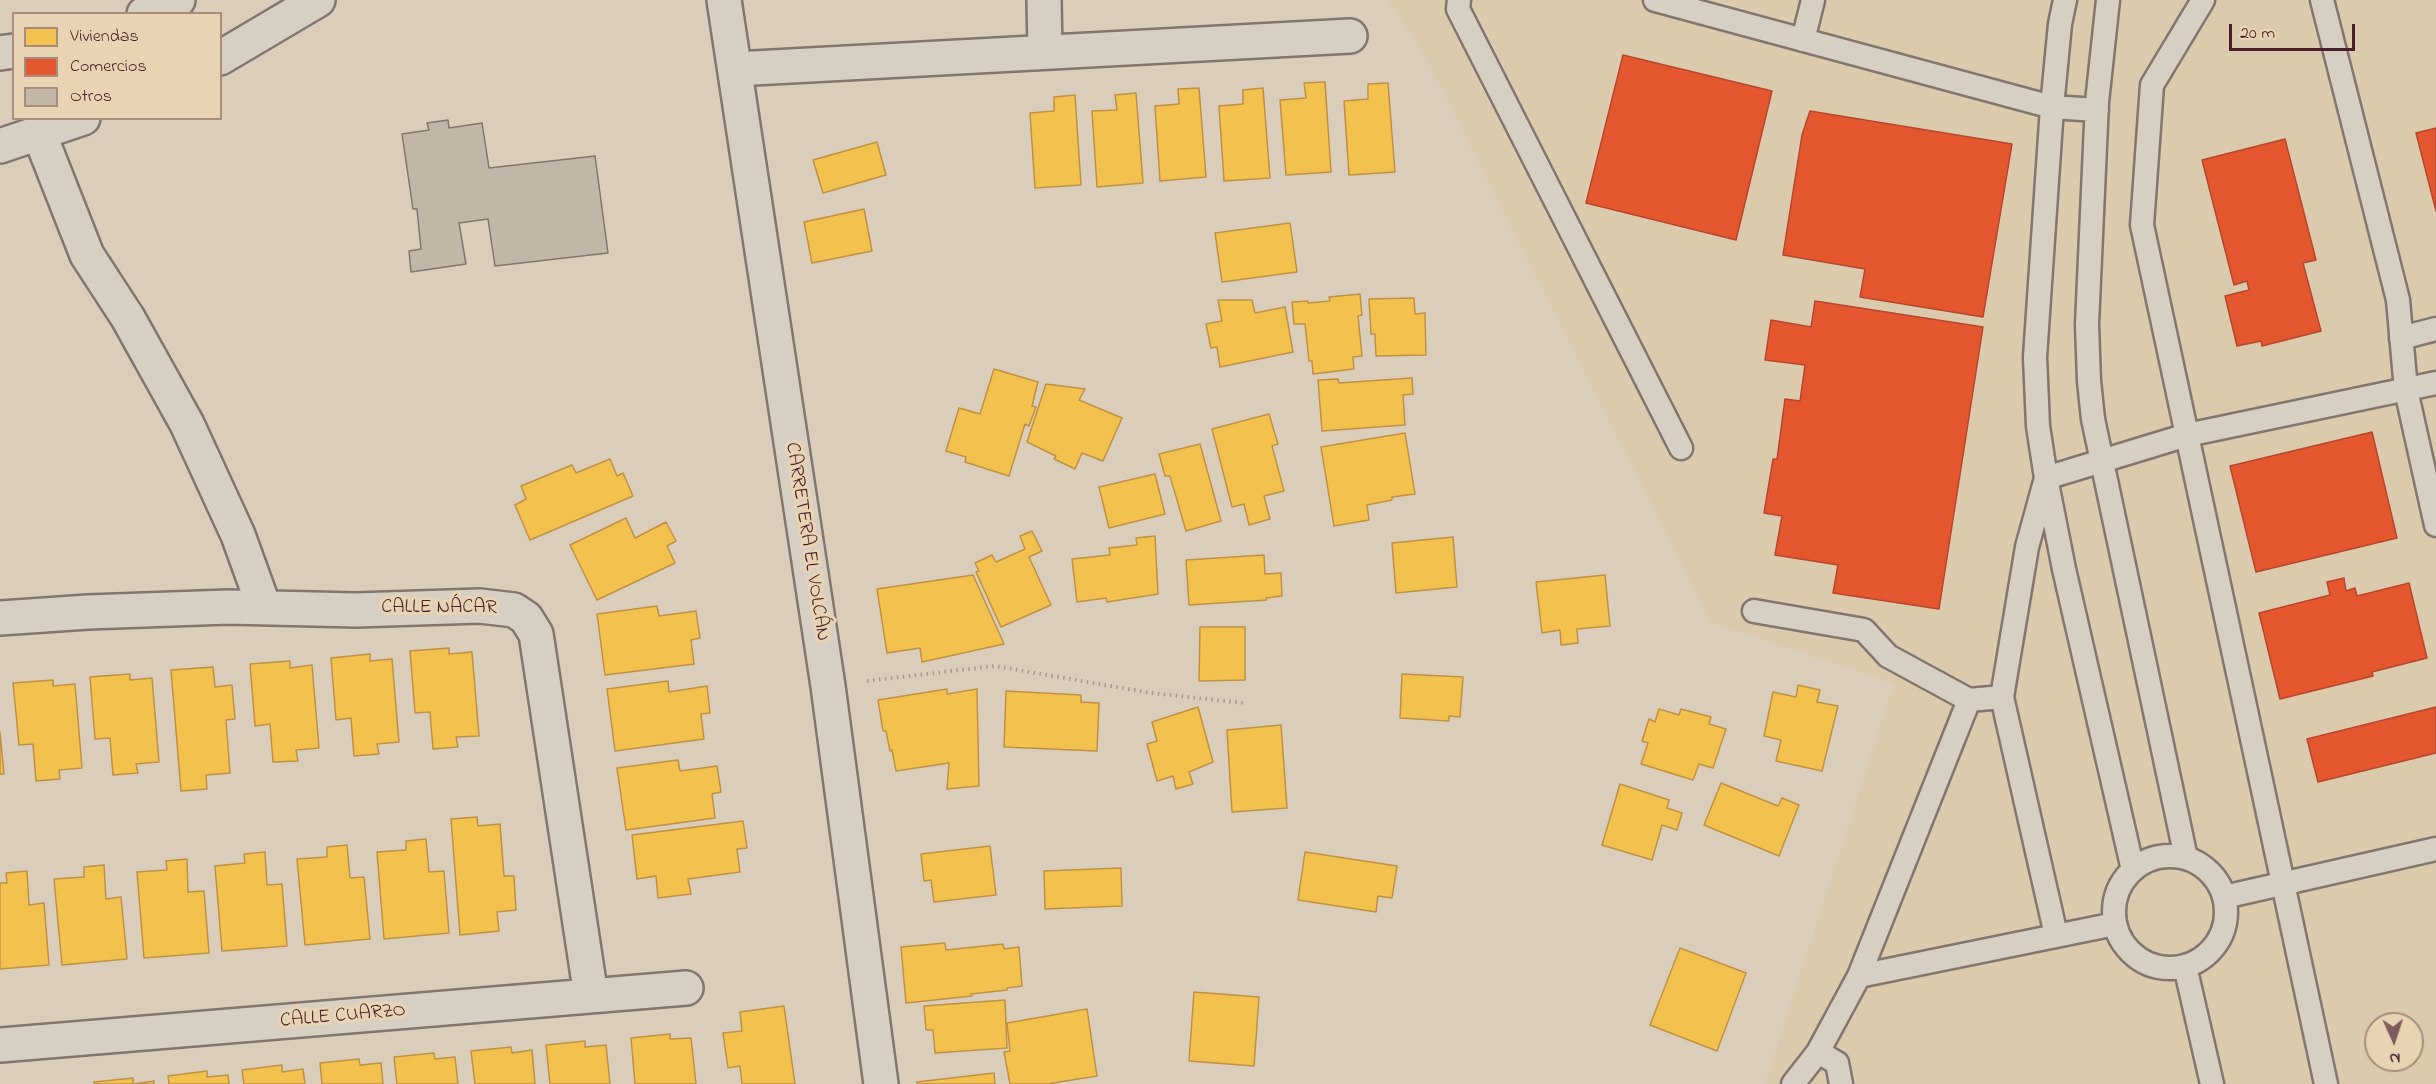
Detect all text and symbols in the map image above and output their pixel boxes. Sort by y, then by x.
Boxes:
legend [12,12,222,120]
scale bar [2232,12,2358,50]
text: 20 m [2240,21,2275,47]
text: Viviendas [70,24,139,50]
text: Comercios [70,54,147,80]
text: Otros [70,84,112,110]
street label: CARRETERA EL VOLCÁN [778,441,834,643]
street label: CALLE NÁCAR [381,597,497,621]
street label: CALLE CUARZO [279,1000,407,1034]
north arrow [2364,1012,2424,1072]
text: N [2389,1046,2401,1070]

